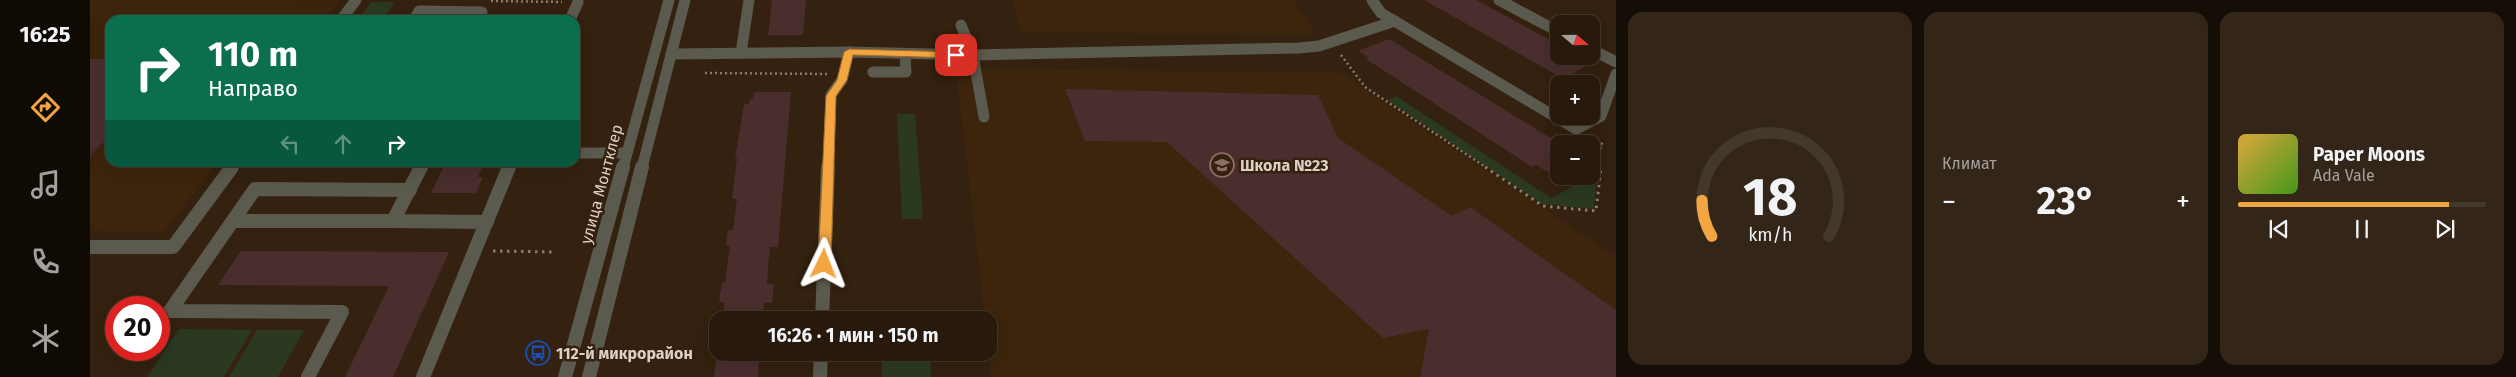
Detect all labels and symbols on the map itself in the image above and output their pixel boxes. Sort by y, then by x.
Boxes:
north arrow [1550,15,1600,65]
pin [935,34,977,76]
street label: улица Монтклер [576,122,627,246]
school or university icon: Школа №23 [1209,152,1235,178]
place label: Школа №23 [1240,156,1329,175]
position arrow [797,237,849,289]
speed limit sign: 20 [105,296,170,361]
bus stop icon: 112-й микрорайон [525,340,551,366]
place label: 112-й микрорайон [556,344,693,363]

